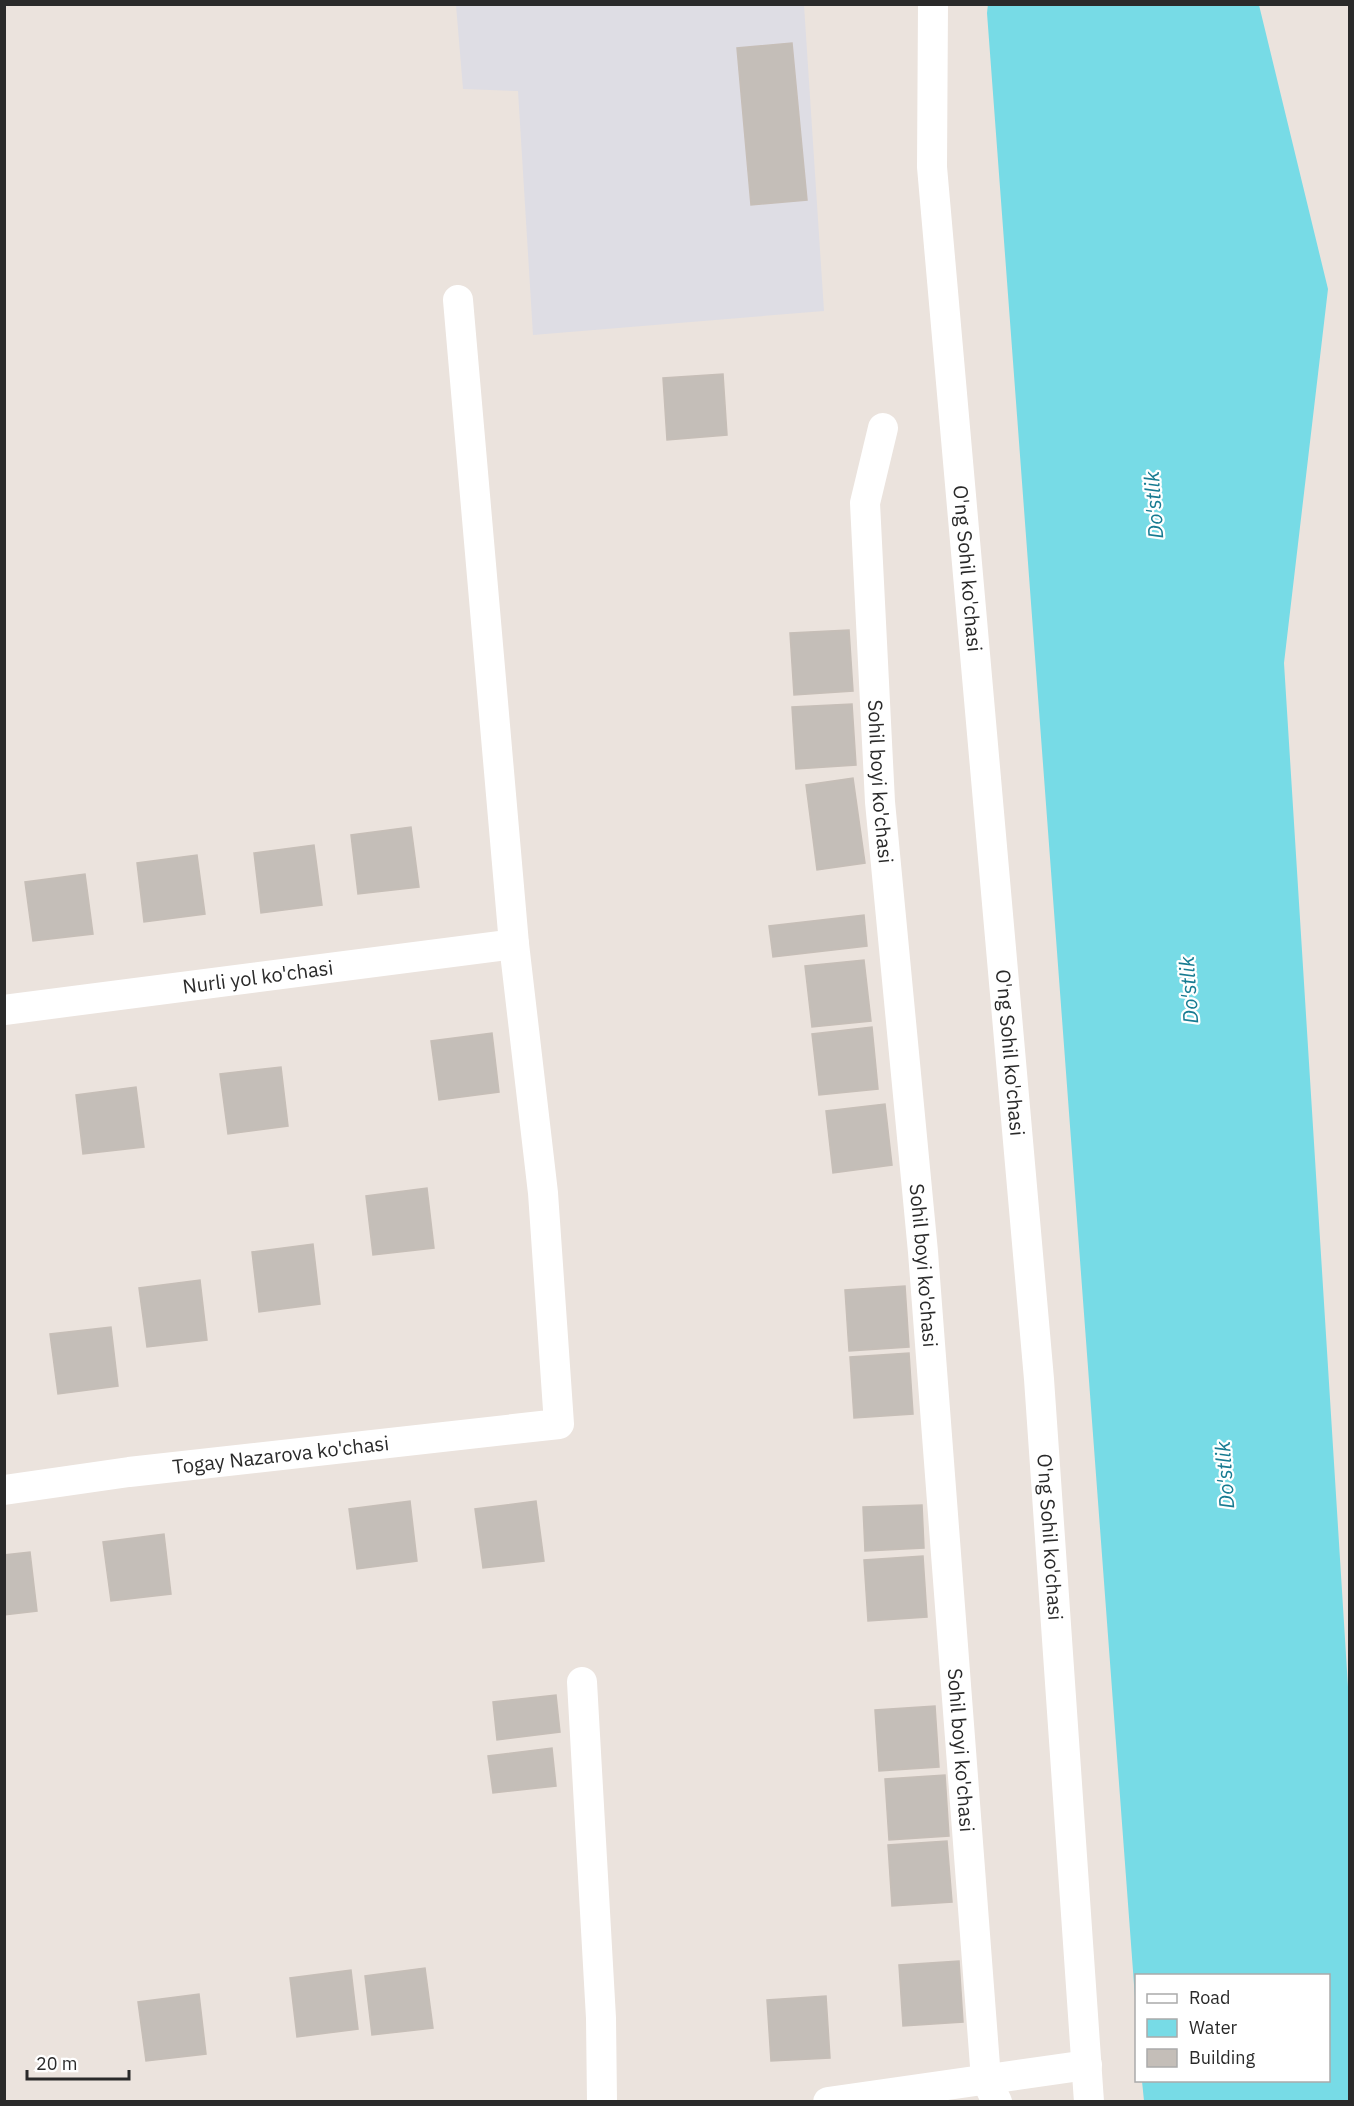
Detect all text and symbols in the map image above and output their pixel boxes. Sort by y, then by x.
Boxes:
water label: Do'stlik [1137,469,1169,540]
street label: O'ng Sohil ko'chasi [947,484,989,653]
street label: Sohil boyi ko'chasi [862,699,900,865]
street label: Nurli yol ko'chasi [181,954,335,1000]
water label: Do'stlik [1172,954,1204,1025]
street label: O'ng Sohil ko'chasi [990,968,1031,1137]
street label: Sohil boyi ko'chasi [904,1182,944,1348]
street label: Togay Nazarova ko'chasi [171,1429,390,1480]
water label: Do'stlik [1208,1439,1240,1510]
street label: O'ng Sohil ko'chasi [1031,1453,1070,1621]
street label: Sohil boyi ko'chasi [942,1667,981,1833]
legend [1135,1974,1330,2082]
text: Road [1189,1986,1230,2009]
text: Water [1189,2016,1238,2039]
scale bar [27,2043,129,2081]
text: Building [1189,2046,1256,2069]
text: 20 m [36,2052,78,2075]

